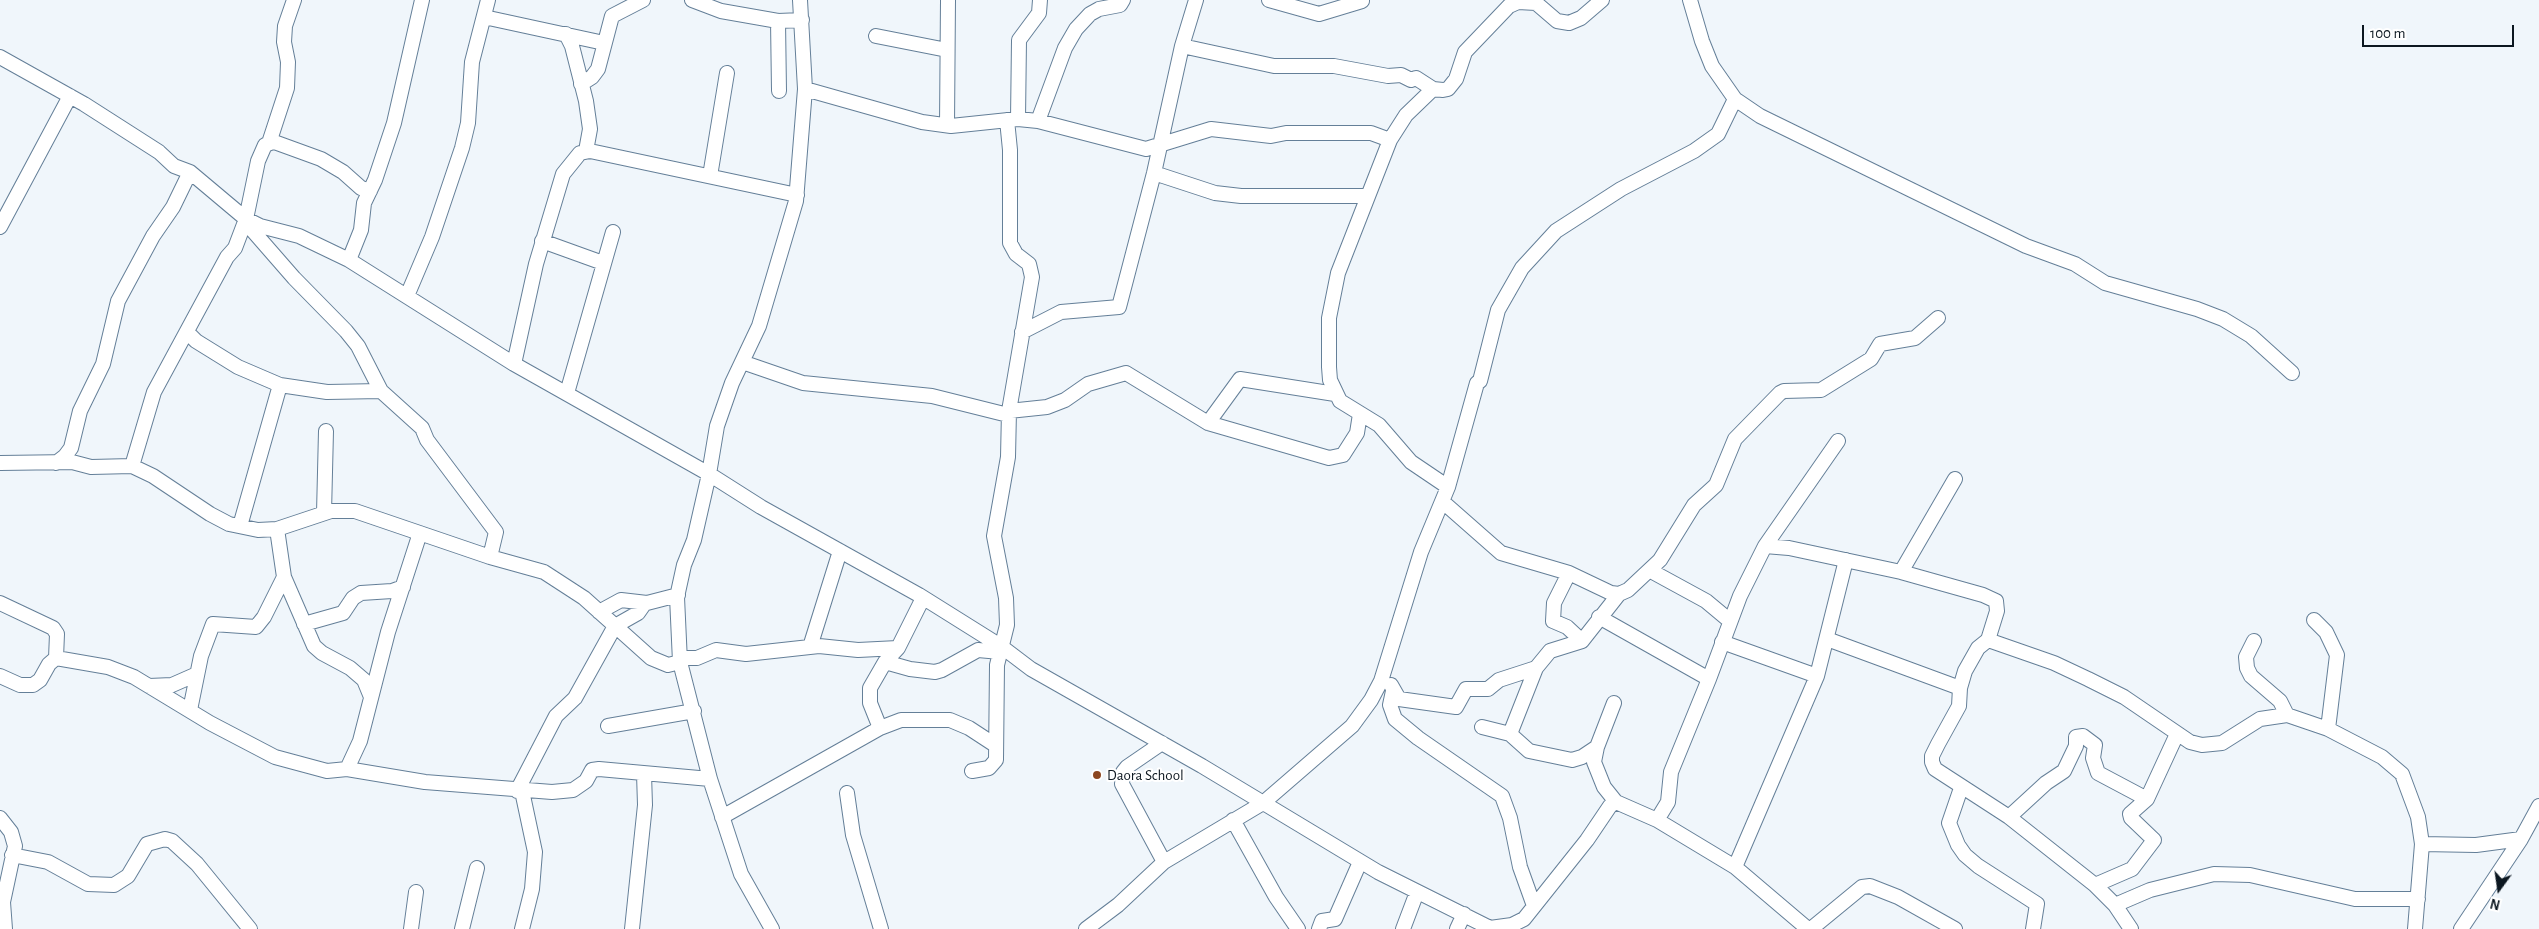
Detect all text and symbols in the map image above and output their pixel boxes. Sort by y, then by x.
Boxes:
scale bar [2364,15,2516,47]
text: 100 m [2370,26,2405,41]
place label: Daora School [1107,766,1184,784]
marker: Daora School [1091,769,1103,781]
north arrow [2474,864,2524,914]
text: N [2489,896,2502,912]

